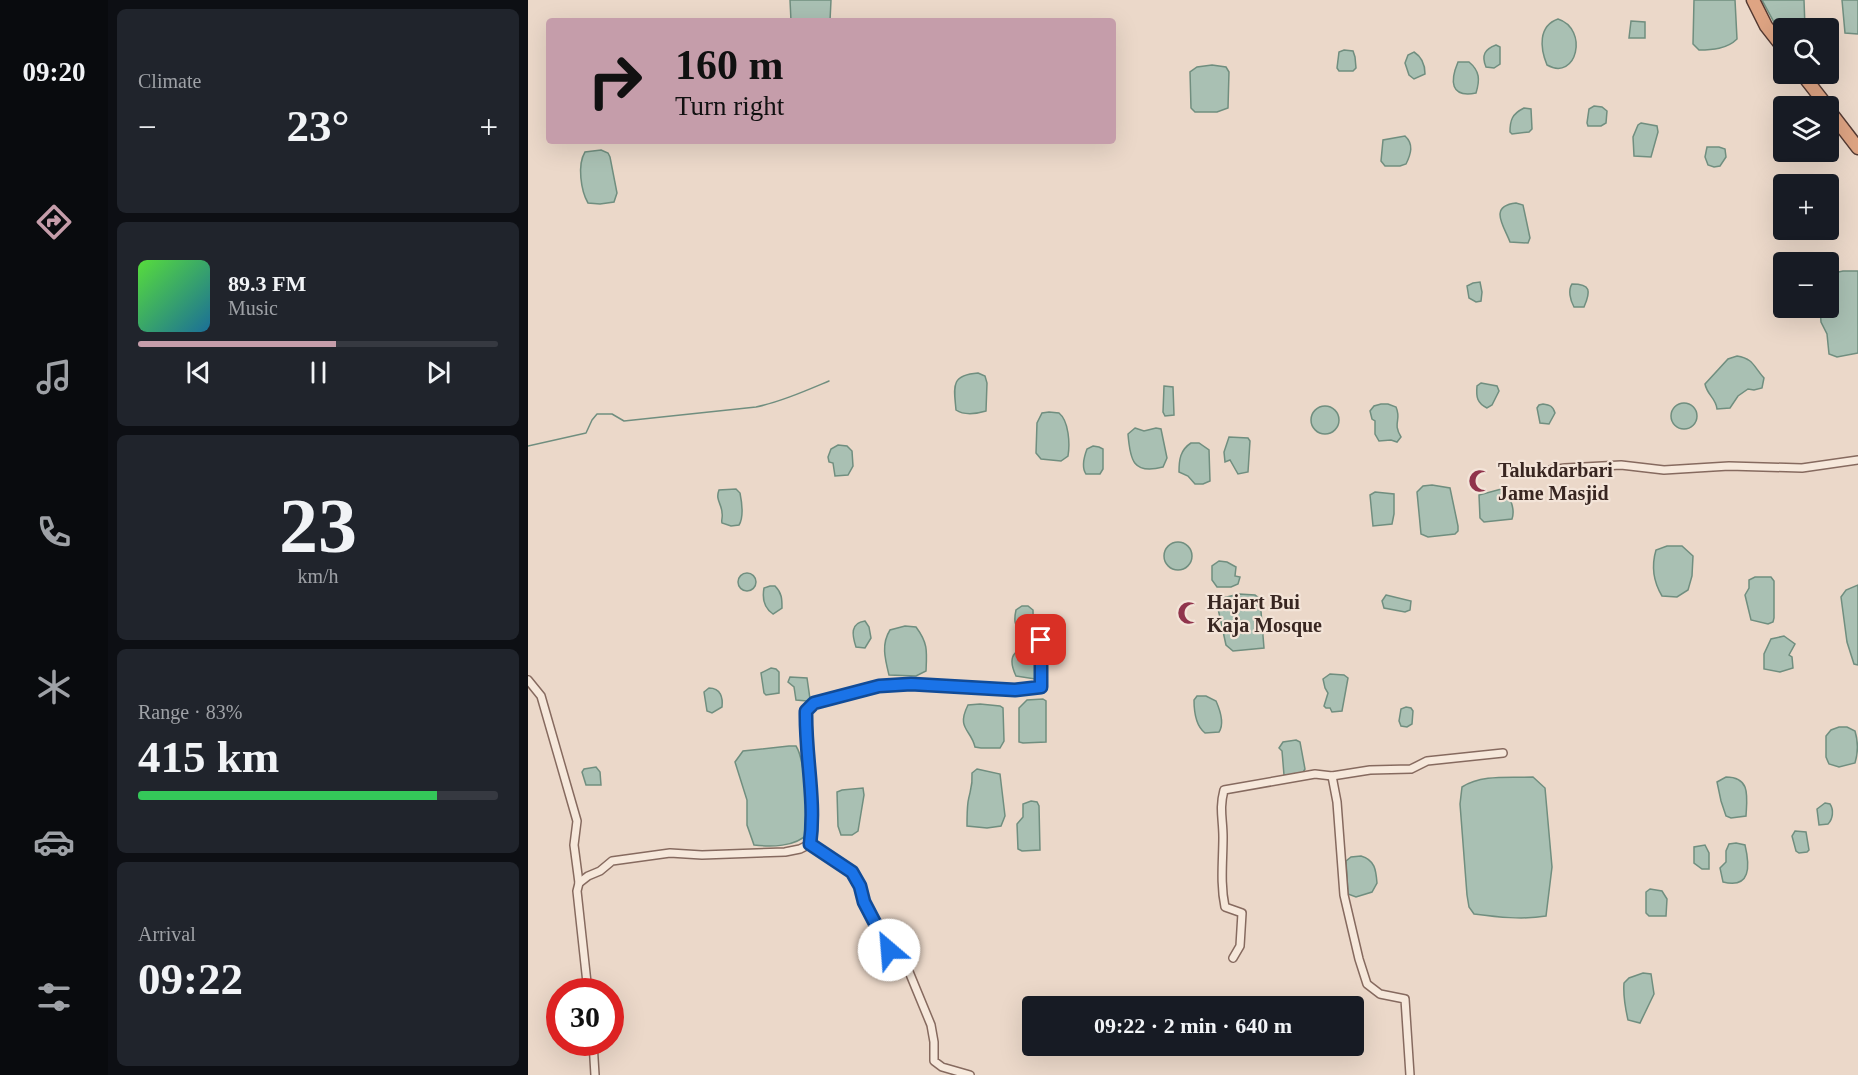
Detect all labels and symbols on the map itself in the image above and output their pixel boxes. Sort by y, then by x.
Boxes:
place label: Talukdarbari Jame Masjid [1498,459,1613,505]
mosque icon: Talukdarbari Jame Masjid [1467,468,1493,494]
place label: Hajart Bui Kaja Mosque [1207,591,1322,637]
mosque icon: Hajart Bui Kaja Mosque [1176,600,1202,626]
pin [1015,614,1066,665]
position arrow [857,918,921,982]
speed limit sign: 30 [546,978,624,1056]

